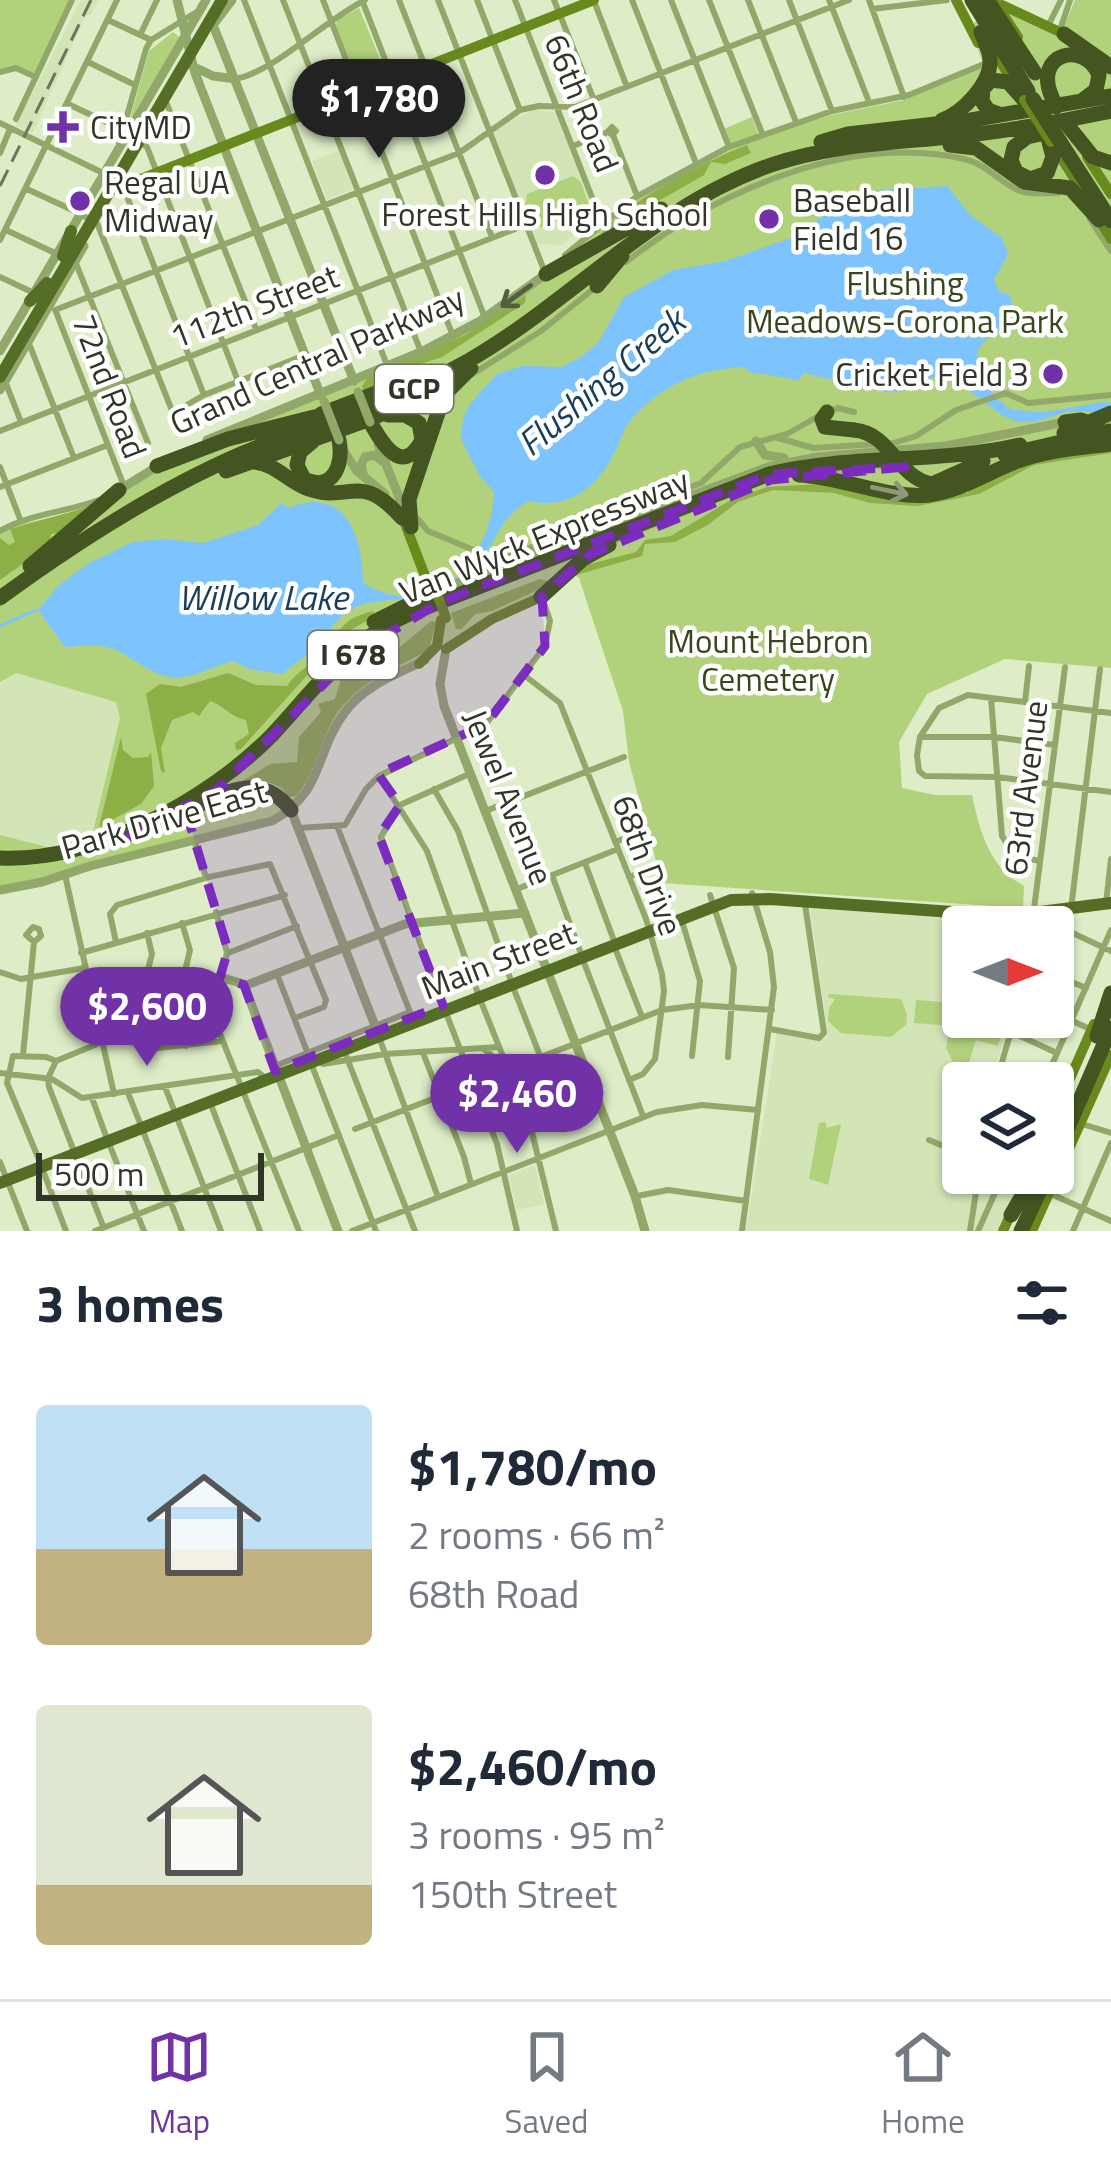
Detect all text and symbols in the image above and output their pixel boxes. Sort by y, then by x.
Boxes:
street label: 66th Road [532,26,632,180]
pin: $1,780 [281,59,477,161]
text: $1,780 [319,68,439,127]
place label: CityMD [90,102,192,152]
marker: CityMD [47,111,79,143]
place label: Regal UA Midway [104,157,230,245]
marker: Forest Hills High School [532,162,558,188]
place label: Baseball Field 16 [793,175,911,263]
marker: Regal UA Midway [67,188,93,214]
place label: Forest Hills High School [381,189,709,239]
marker: Baseball Field 16 [756,206,782,232]
street label: 112th Street [162,251,346,361]
park label: Flushing Meadows-Corona Park [746,258,1064,346]
street label: Grand Central Parkway [162,273,472,447]
one-way arrow [500,283,533,309]
water label: Flushing Creek [505,292,700,469]
street label: 72nd Road [60,307,160,465]
place label: Cricket Field 3 [835,349,1029,399]
marker: Cricket Field 3 [1040,361,1066,387]
road number: GCP [375,365,453,413]
street label: Van Wyck Expressway [392,455,696,617]
one-way arrow [870,480,908,503]
water label: Willow Lake [178,569,350,624]
park label: Mount Hebron Cemetery [667,616,869,704]
road number: I 678 [308,631,398,679]
street label: 63rd Avenue [989,698,1061,878]
street label: Jewel Avenue [451,702,567,892]
street label: Park Drive East [55,766,273,872]
street label: 68th Drive [600,788,696,942]
north arrow [942,906,1074,1038]
map controls [942,906,1074,1194]
street label: Main Street [414,908,583,1012]
pin: $2,600 [49,967,245,1069]
text: $2,600 [87,976,207,1035]
pin: $2,460 [419,1054,615,1156]
button: layers [942,1062,1074,1194]
text: $2,460 [457,1063,577,1122]
scale bar [36,1147,264,1200]
text: 500 m [54,1149,144,1199]
text: 3 homes [36,1264,224,1342]
icon: filters [1009,1270,1075,1336]
text: $1,780/mo [408,1427,657,1505]
icon: home [132,1453,276,1597]
text: 2 rooms · 66 m² [408,1505,665,1564]
text: 68th Road [408,1564,579,1623]
text: $2,460/mo [408,1727,657,1805]
icon: home [132,1753,276,1897]
text: 3 rooms · 95 m² [408,1805,665,1864]
text: 150th Street [408,1864,617,1923]
tab: Map [146,2024,212,2146]
tab: Saved [505,2024,589,2146]
tab: Home [881,2024,965,2146]

